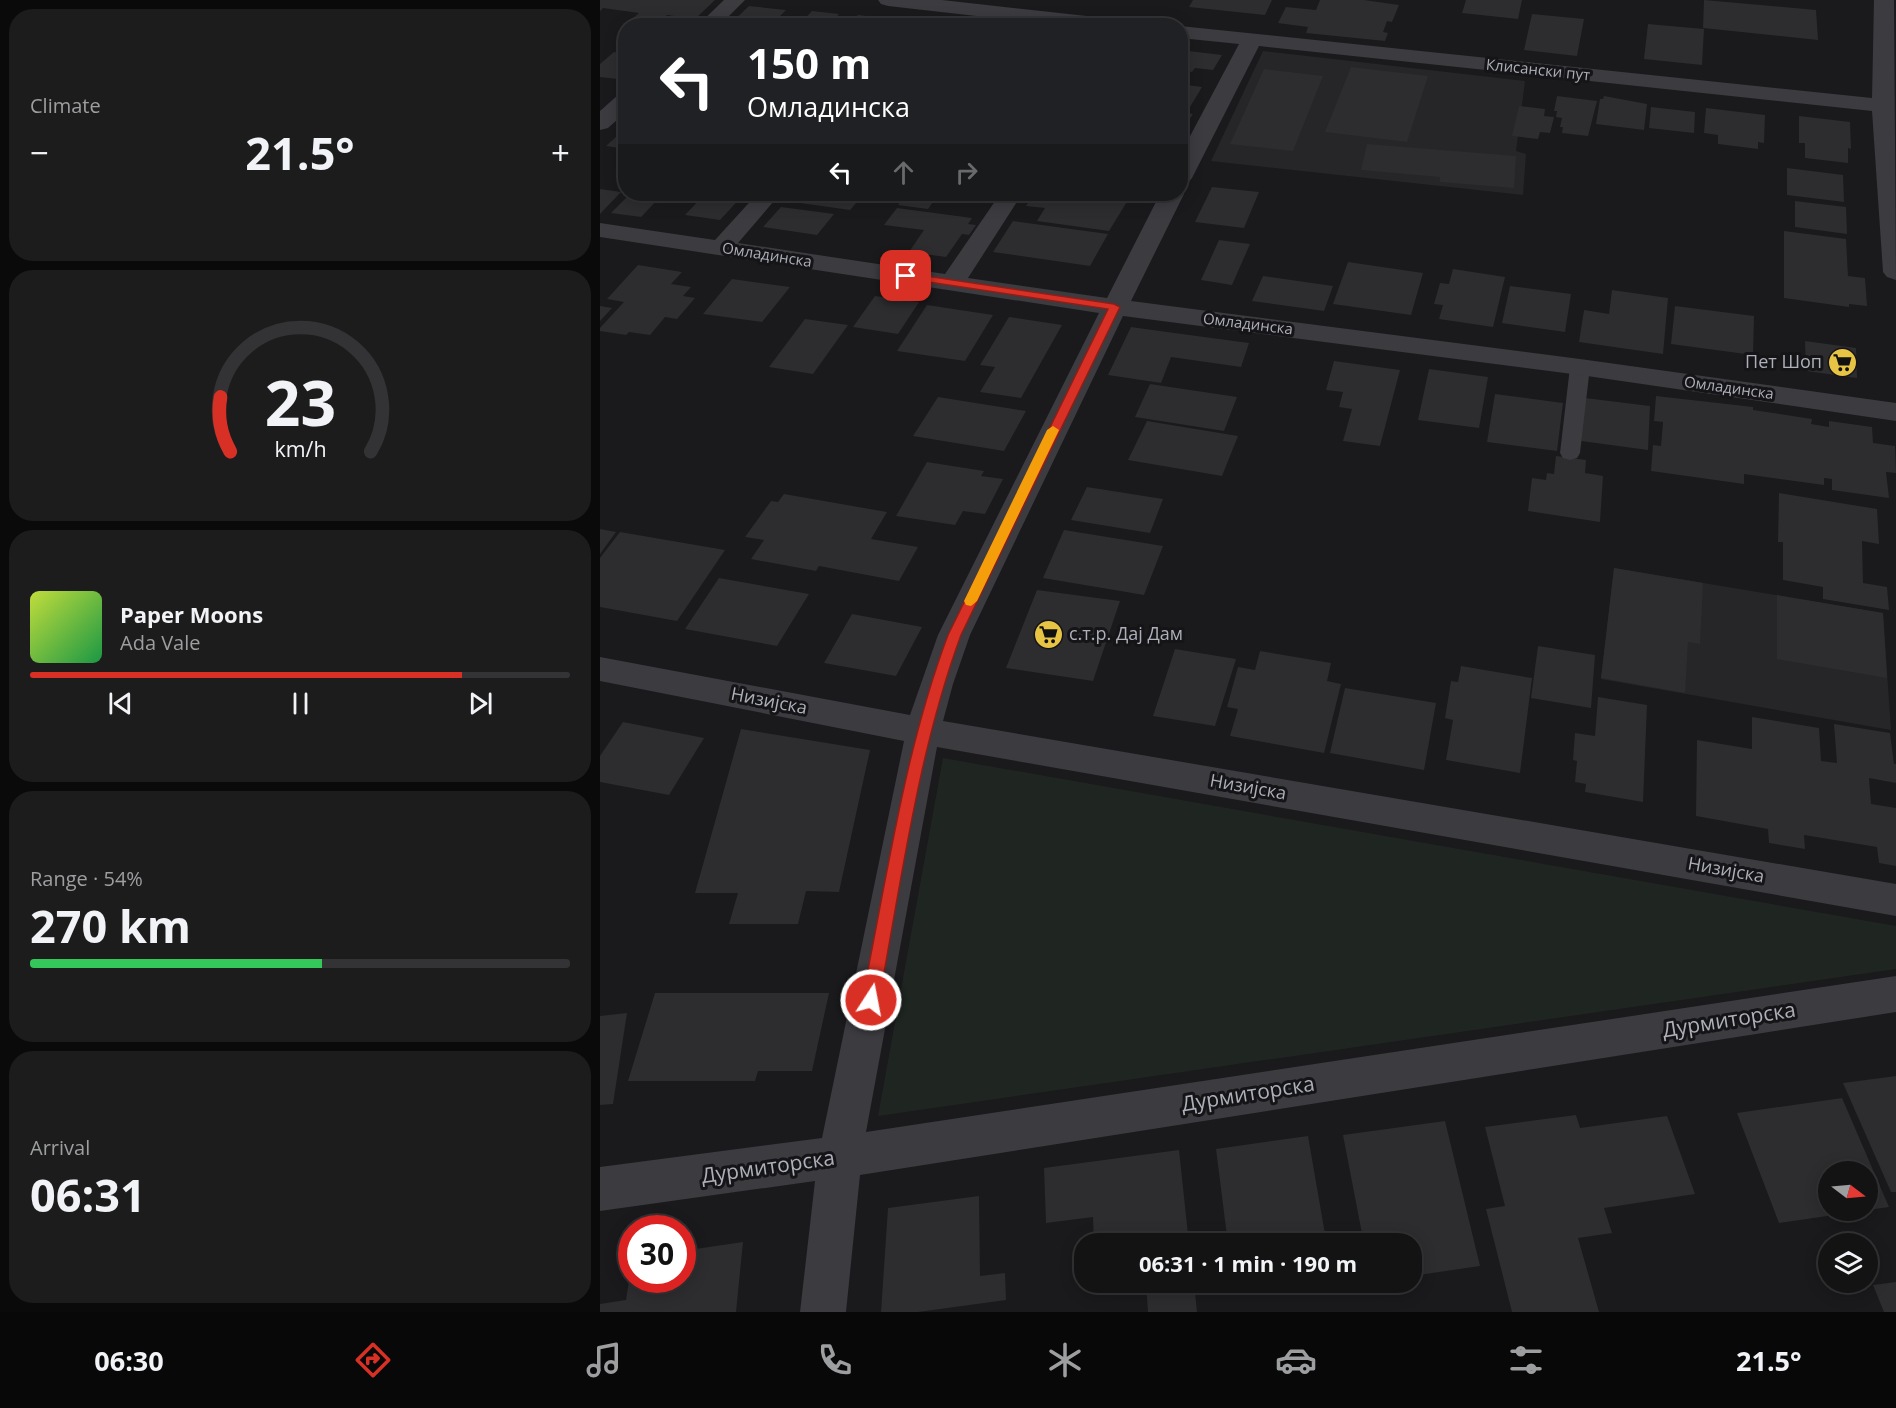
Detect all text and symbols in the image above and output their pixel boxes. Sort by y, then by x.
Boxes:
text: 150 m [747,34,871,91]
icon: left [648,42,726,120]
street label: Клисански пут [1485,54,1591,84]
text: Омладинска [747,88,910,125]
text: Climate [30,92,101,119]
text: 21.5° [245,122,355,183]
text: − [30,130,49,175]
text: + [551,130,570,175]
icon: left [824,156,857,189]
icon: ahead [887,156,920,189]
icon: right [950,156,983,189]
street label: Омладинска [721,237,813,271]
pin [880,250,931,301]
icon: arrive [889,259,922,292]
street label: Омладинска [1202,308,1294,338]
supermarket icon: Пет Шоп [1827,346,1859,378]
place label: Пет Шоп [1745,349,1822,373]
text: 23 [264,360,336,445]
street label: Омладинска [1683,371,1775,403]
text: km/h [274,435,326,464]
text: Paper Moons [120,599,263,629]
supermarket icon: с.т.р. Дај Дам [1032,618,1064,650]
place label: с.т.р. Дај Дам [1069,621,1183,645]
text: Ada Vale [120,629,201,656]
street label: Низијска [729,681,809,719]
icon: previous [104,687,137,720]
icon: pause [284,687,317,720]
icon: next [464,687,497,720]
street label: Низијска [1208,767,1288,805]
street label: Низијска [1686,850,1766,888]
text: Range · 54% [30,865,143,892]
text: 270 km [30,895,191,956]
position arrow [839,968,903,1032]
street label: Дурмиторска [1660,995,1797,1043]
street label: Дурмиторска [1179,1069,1316,1117]
text: Arrival [30,1134,90,1161]
street label: Дурмиторска [699,1143,836,1189]
north arrow [1818,1161,1878,1221]
map controls [1818,1161,1878,1293]
text: 06:31 [30,1164,146,1225]
speed limit sign: 30 [618,1215,696,1293]
button: layers [1818,1233,1878,1293]
text: 06:31 · 1 min · 190 m [1139,1248,1357,1278]
icon: directions [352,1339,394,1381]
icon: music [583,1339,625,1381]
icon: phone [814,1339,856,1381]
icon: climate [1044,1339,1086,1381]
icon: car [1275,1339,1317,1381]
icon: filters [1505,1339,1547,1381]
text: 06:30 [94,1342,164,1379]
text: 21.5° [1736,1342,1802,1379]

